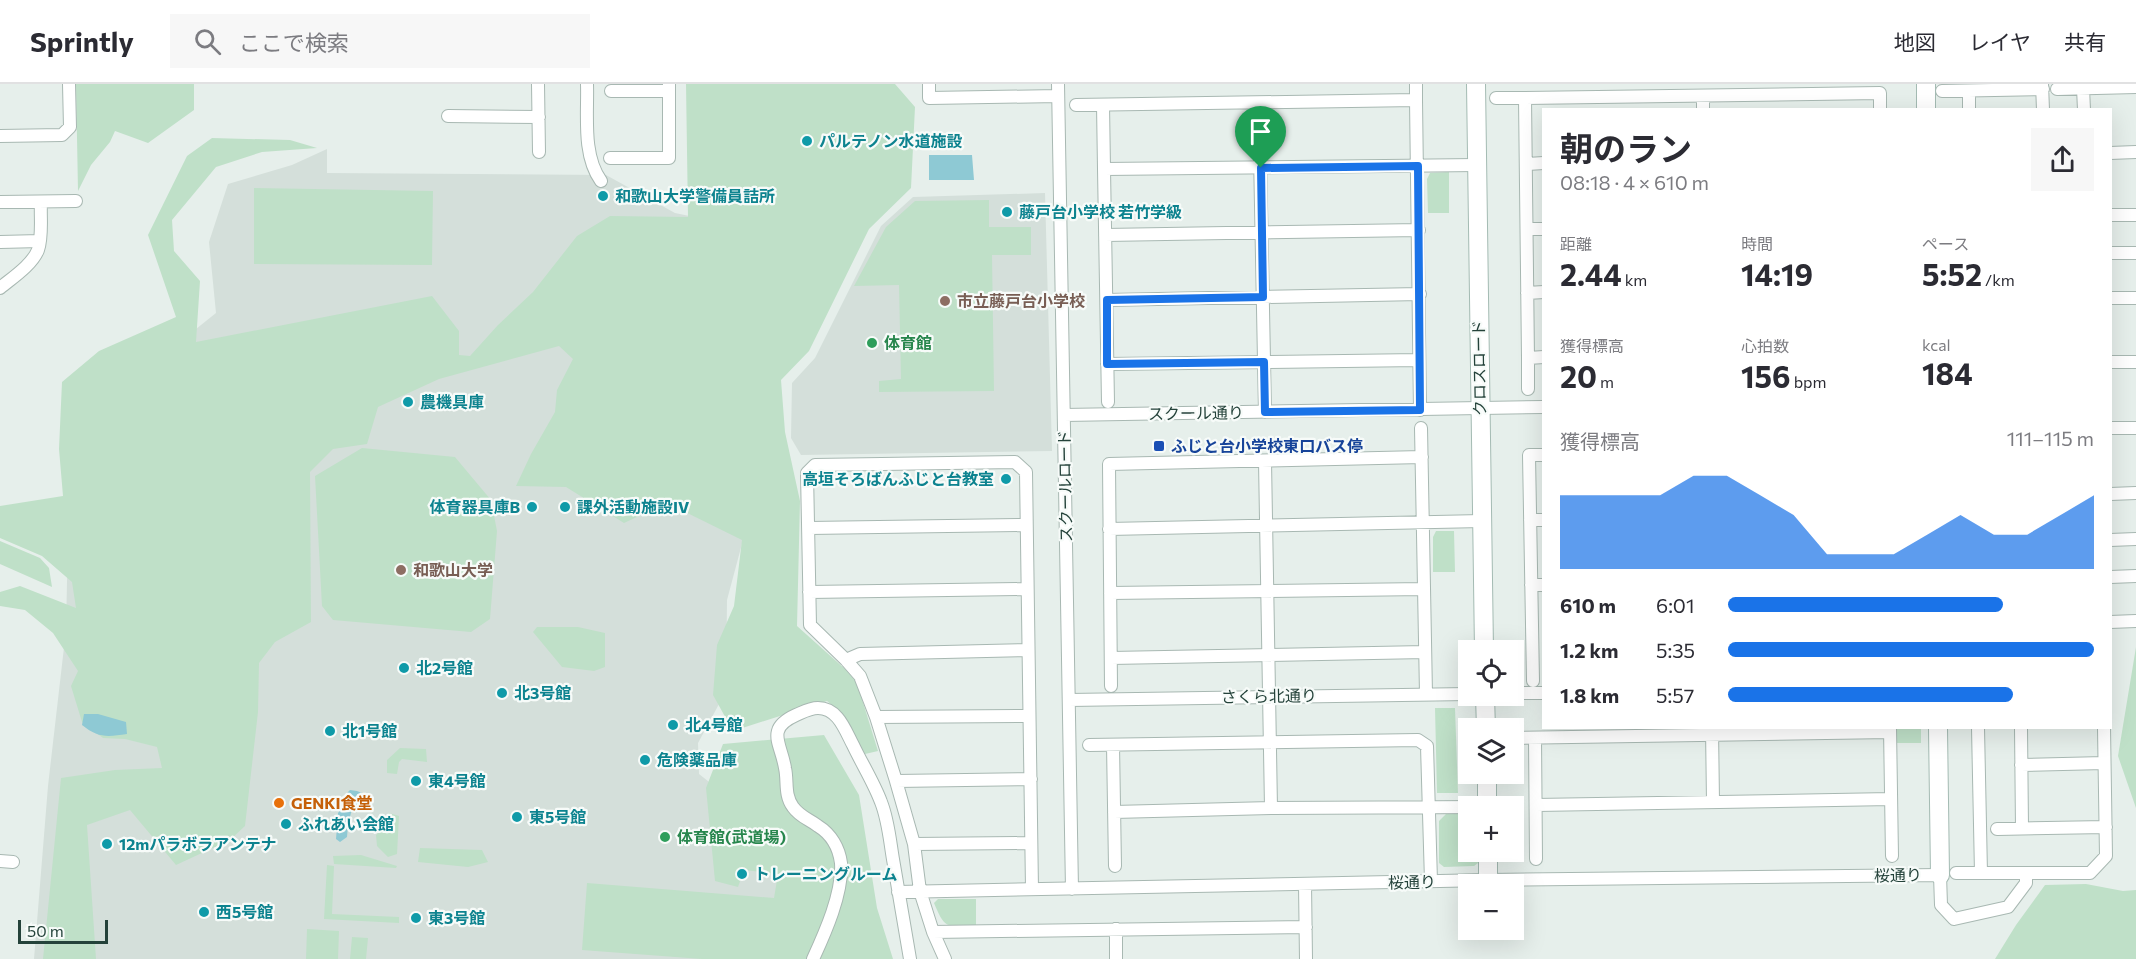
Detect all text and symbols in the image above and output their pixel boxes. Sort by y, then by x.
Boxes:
search box [170,14,590,68]
text: Sprintly [30,24,134,58]
icon: search [191,25,224,58]
text: ここで検索 [239,29,349,56]
text: 地図 [1894,29,1936,54]
text: レイヤ [1969,29,2031,54]
text: 共有 [2064,29,2106,54]
pin [1235,106,1286,168]
icon: arrive [1244,115,1277,148]
text: 朝のラン [1560,127,1692,168]
button: share [2031,128,2094,191]
place label: パルテノン水道施設 [819,131,963,150]
marker: パルテノン水道施設 [800,134,814,148]
text: 08:18 · 4 × 610 m [1560,170,1709,194]
place label: 和歌山大学警備員詰所 [615,186,775,205]
marker: 和歌山大学警備員詰所 [596,189,610,203]
place label: 藤戸台小学校 若竹学級 [1019,202,1182,221]
marker: 藤戸台小学校 若竹学級 [1000,205,1014,219]
text: 距離 [1560,234,1592,253]
text: 時間 [1741,234,1773,253]
text: ペース [1922,234,1969,253]
text: 2.44 [1560,255,1622,292]
text: 14:19 [1741,255,1813,292]
text: 5:52 [1922,255,1982,292]
text: km [1622,270,1647,289]
text: /km [1982,270,2015,289]
place label: 市立藤戸台小学校 [957,291,1085,310]
marker: 市立藤戸台小学校 [938,294,952,308]
street label: クロスロード [1468,320,1489,416]
place label: 体育館 [884,333,932,352]
text: kcal [1922,335,1951,354]
marker: 体育館 [865,336,879,350]
text: 獲得標高 [1560,336,1624,355]
text: 心拍数 [1741,336,1789,355]
text: 184 [1922,354,1973,391]
text: 20 [1560,357,1597,394]
text: 156 [1741,357,1791,394]
text: m [1597,372,1614,391]
text: bpm [1791,372,1827,391]
place label: 農機具庫 [420,392,484,411]
marker: 農機具庫 [401,395,415,409]
street label: スクール通り [1148,402,1244,423]
text: 111–115 m [2007,426,2094,450]
text: 獲得標高 [1560,429,1640,453]
street label: スクールロード [1054,430,1075,542]
place label: ふじと台小学校東口バス停 [1171,436,1363,455]
marker: ふじと台小学校東口バス停 [1152,439,1166,453]
place label: 高垣そろばんふじと台教室 [802,469,994,488]
marker: 高垣そろばんふじと台教室 [999,472,1013,486]
place label: 体育器具庫B [429,497,520,516]
place label: 課外活動施設IV [577,497,689,516]
marker: 体育器具庫B [525,500,539,514]
marker: 課外活動施設IV [558,500,572,514]
place label: 和歌山大学 [413,560,493,579]
marker: 和歌山大学 [394,563,408,577]
text: 610 m [1560,593,1616,617]
text: 6:01 [1656,593,1694,617]
text: 1.2 km [1560,638,1618,662]
text: 5:35 [1656,638,1695,662]
map controls [1458,640,1524,940]
button: locate [1458,640,1524,706]
place label: 北2号館 [416,658,473,677]
marker: 北2号館 [397,661,411,675]
place label: 北3号館 [514,683,571,702]
text: 1.8 km [1560,683,1619,707]
text: 5:57 [1656,683,1694,707]
street label: さくら北通り [1221,685,1317,706]
marker: 北3号館 [495,686,509,700]
place label: 北4号館 [685,715,743,734]
marker: 北4号館 [666,718,680,732]
button: layers [1458,718,1524,784]
place label: 北1号館 [342,721,397,740]
marker: 北1号館 [323,724,337,738]
place label: 危険薬品庫 [657,750,737,769]
marker: 危険薬品庫 [638,753,652,767]
place label: 東4号館 [428,771,486,790]
marker: 東4号館 [409,774,423,788]
place label: GENKI食堂 [291,793,372,812]
marker: GENKI食堂 [272,796,286,810]
button: + [1458,796,1524,862]
place label: 東5号館 [529,807,586,826]
marker: 東5号館 [510,810,524,824]
place label: ふれあい会館 [298,814,394,833]
marker: ふれあい会館 [279,817,293,831]
place label: 体育館(武道場) [677,827,786,846]
marker: 体育館(武道場) [658,830,672,844]
place label: 12mパラボラアンテナ [119,834,277,853]
marker: 12mパラボラアンテナ [100,837,114,851]
place label: トレーニングルーム [754,864,898,883]
street label: 桜通り [1874,865,1922,884]
marker: トレーニングルーム [735,867,749,881]
street label: 桜通り [1388,872,1436,891]
button: − [1458,874,1524,940]
place label: 西5号館 [216,902,273,921]
marker: 西5号館 [197,905,211,919]
place label: 東3号館 [428,908,485,927]
marker: 東3号館 [409,911,423,925]
scale bar [18,917,108,944]
text: 50 m [27,921,64,940]

